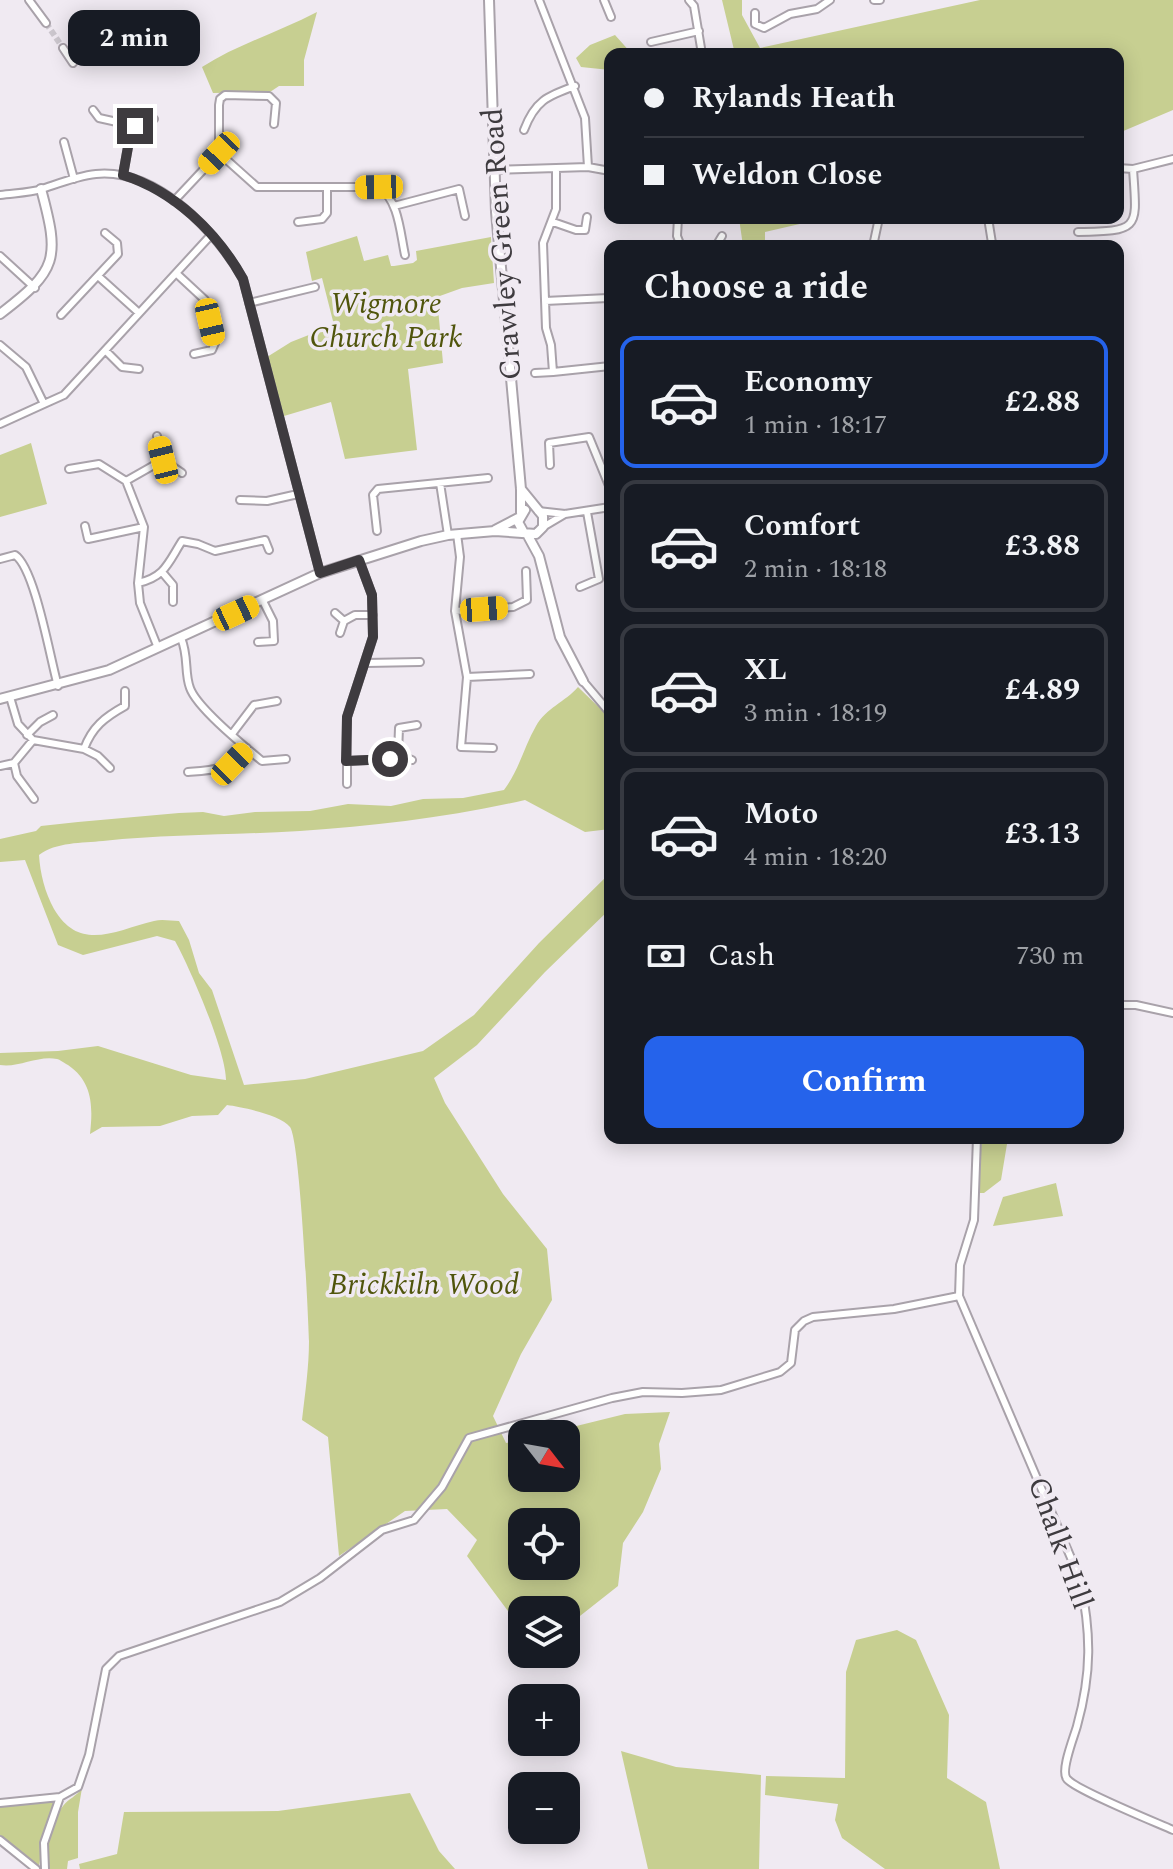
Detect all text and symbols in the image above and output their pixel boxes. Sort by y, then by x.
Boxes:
callout: 2 min [69,10,201,66]
text: 2 min [99,18,169,58]
text: Rylands Heath [692,75,896,121]
street label: Crawley Green Road [470,106,534,382]
route end [117,108,153,144]
car [194,127,244,179]
text: Weldon Close [692,152,882,198]
car [355,175,403,199]
text: Choose a ride [644,260,868,315]
park label: Wigmore Church Park [309,281,463,361]
car [193,296,227,348]
text: Economy [744,359,871,405]
icon: car [648,366,720,438]
text: £2.88 [1005,379,1080,425]
text: 1 min · 18:17 [744,405,887,445]
car [146,434,180,486]
text: Comfort [744,503,860,549]
icon: car [648,510,720,582]
text: £3.88 [1005,523,1080,569]
text: 2 min · 18:18 [744,549,887,589]
car [209,592,263,634]
car [459,595,509,623]
text: XL [744,647,787,693]
icon: car [648,654,720,726]
text: £4.89 [1005,667,1080,713]
text: 3 min · 18:19 [744,693,887,733]
car [207,738,257,790]
route start [372,741,408,777]
text: Moto [744,791,818,837]
icon: car [648,798,720,870]
text: £3.13 [1005,811,1080,857]
text: 4 min · 18:20 [744,837,887,877]
text: Cash [708,933,775,979]
icon: cash [644,934,688,978]
text: 730 m [1016,936,1084,976]
button: Confirm [644,1036,1084,1128]
park label: Brickkiln Wood [329,1262,519,1308]
north arrow [508,1420,580,1492]
map controls [508,1420,580,1844]
street label: Chalk Hill [1015,1470,1105,1616]
button: locate [508,1508,580,1580]
button: layers [508,1596,580,1668]
button: + [508,1684,580,1756]
button: − [508,1772,580,1844]

